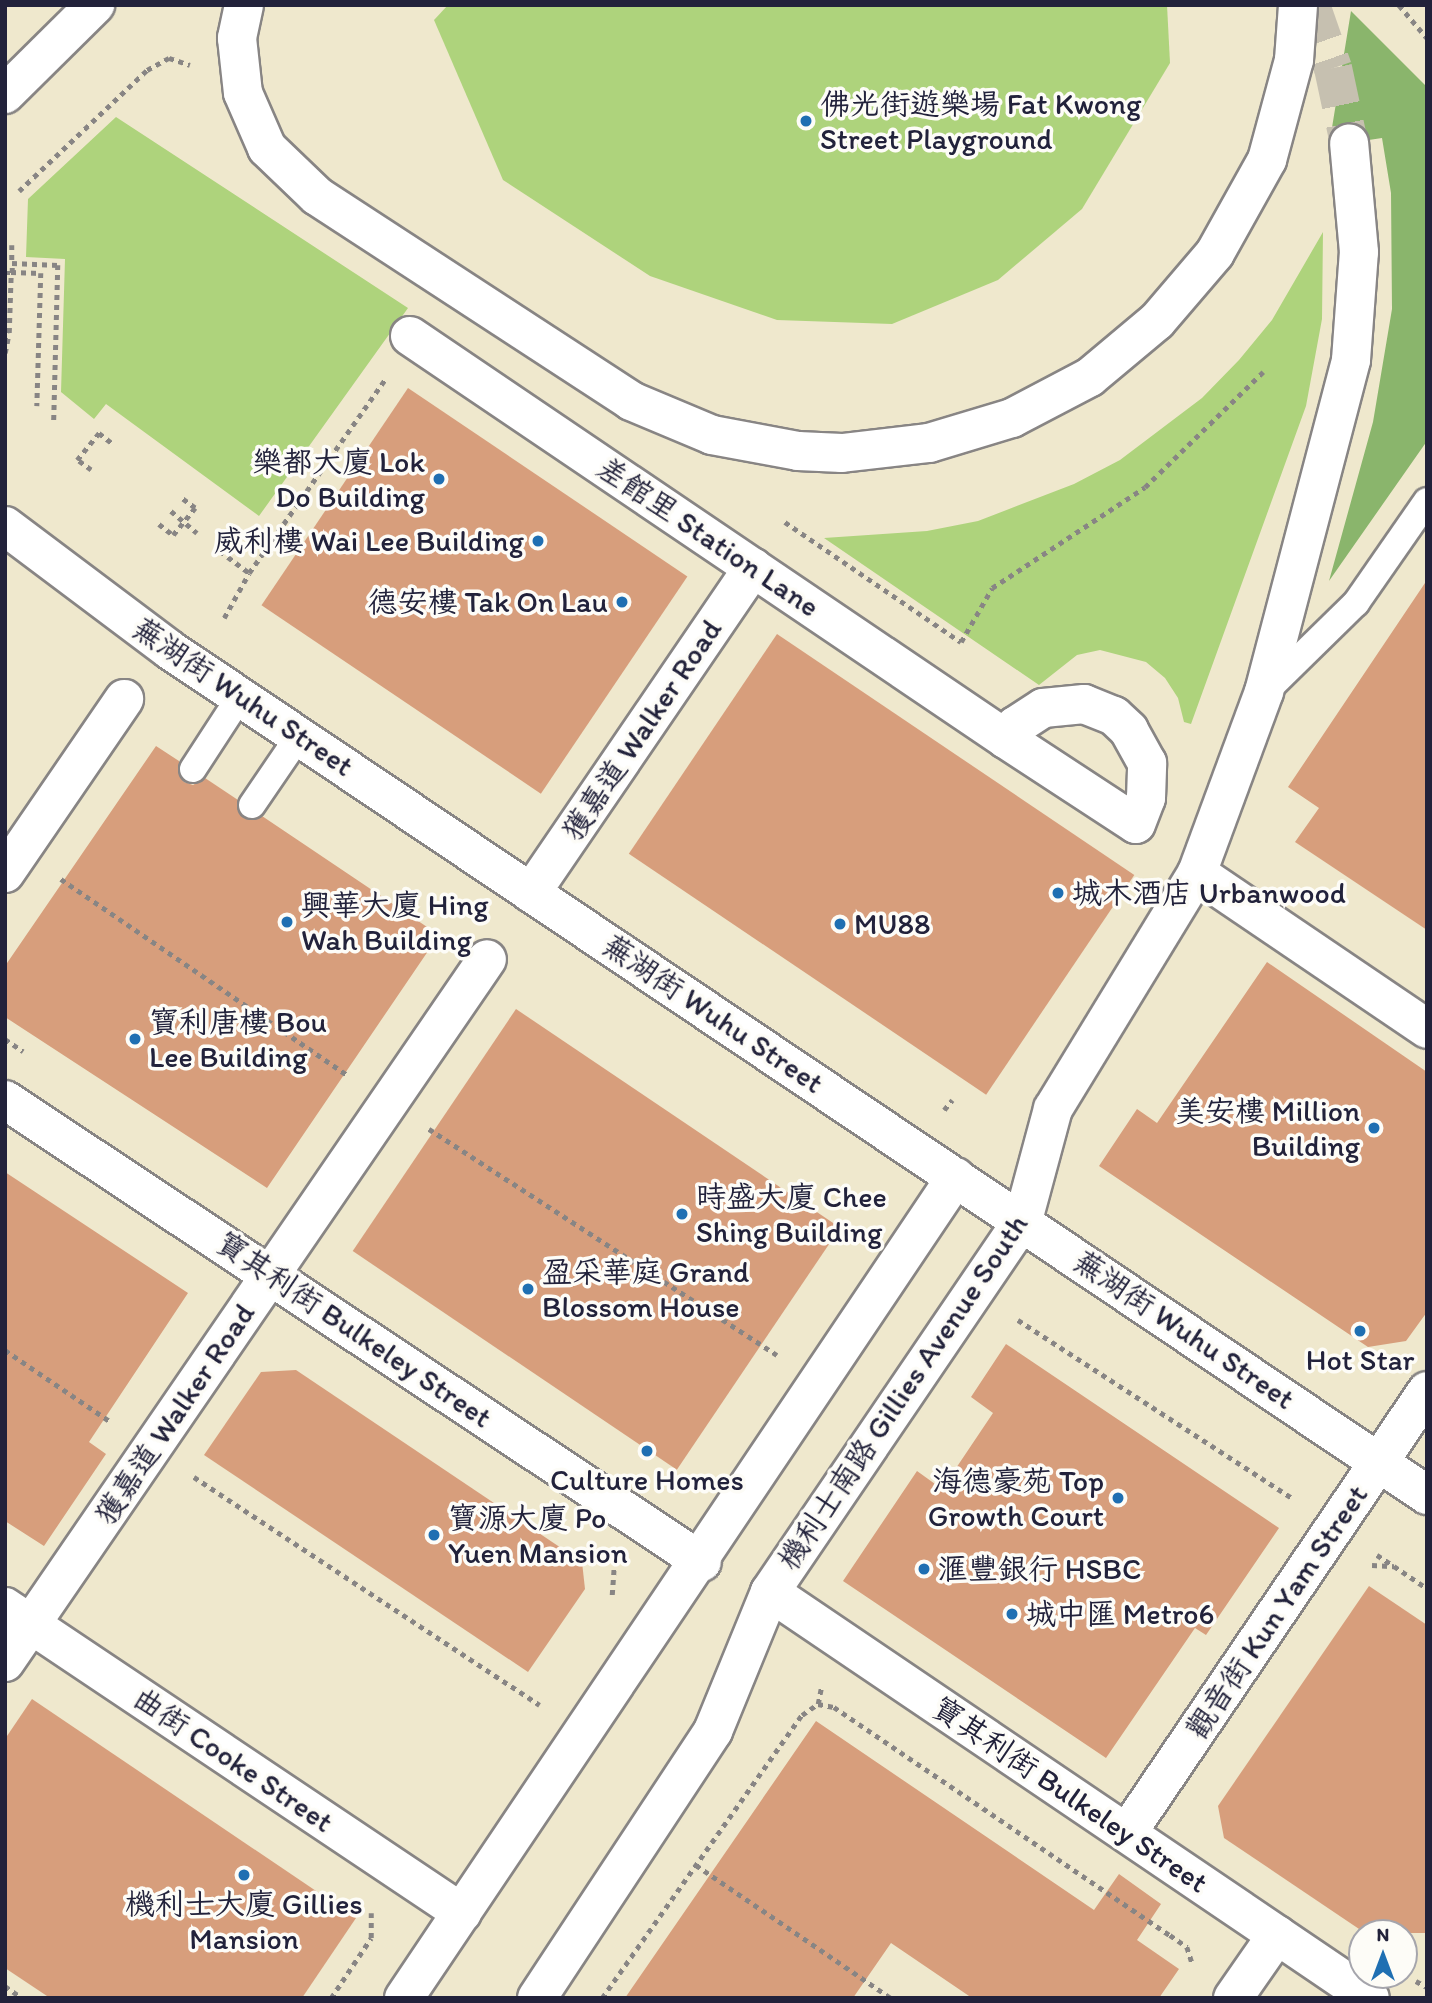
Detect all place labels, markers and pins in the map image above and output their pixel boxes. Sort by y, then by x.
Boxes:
place label: 佛光街遊樂場 Fat Kwong Street Playground [820,86,1141,156]
marker: 佛光街遊樂場 Fat Kwong Street Playground [798,113,814,129]
place label: 樂都大廈 Lok Do Building [252,444,425,514]
marker: 樂都大廈 Lok Do Building [431,471,447,487]
place label: 威利樓 Wai Lee Building [214,523,524,559]
marker: 威利樓 Wai Lee Building [530,533,546,549]
place label: 德安樓 Tak On Lau [367,584,608,620]
marker: 德安樓 Tak On Lau [614,594,630,610]
place label: 城木酒店 Urbanwood [1072,875,1346,911]
marker: 城木酒店 Urbanwood [1050,885,1066,901]
place label: 興華大廈 Hing Wah Building [301,887,488,958]
place label: MU88 [854,906,930,942]
marker: 興華大廈 Hing Wah Building [279,914,295,930]
marker: MU88 [832,916,848,932]
place label: 寶利唐樓 Bou Lee Building [149,1004,327,1074]
marker: 寶利唐樓 Bou Lee Building [127,1031,143,1047]
place label: 美安樓 Million Building [1175,1093,1360,1164]
marker: 美安樓 Million Building [1366,1120,1382,1136]
place label: 時盛大廈 Chee Shing Building [696,1179,887,1250]
marker: 時盛大廈 Chee Shing Building [674,1206,690,1222]
place label: 盈采華庭 Grand Blossom House [542,1254,749,1324]
marker: 盈采華庭 Grand Blossom House [520,1281,536,1297]
marker: Hot Star [1352,1323,1368,1339]
place label: Hot Star [1305,1342,1415,1378]
marker: Culture Homes [639,1443,655,1459]
place label: Culture Homes [550,1462,744,1498]
place label: 海德豪苑 Top Growth Court [927,1463,1104,1534]
marker: 海德豪苑 Top Growth Court [1110,1490,1126,1506]
place label: 寶源大廈 Po Yuen Mansion [448,1500,628,1570]
marker: 寶源大廈 Po Yuen Mansion [426,1527,442,1543]
place label: 滙豐銀行 HSBC [938,1551,1141,1587]
marker: 滙豐銀行 HSBC [916,1561,932,1577]
place label: 城中匯 Metro6 [1026,1596,1214,1632]
marker: 城中匯 Metro6 [1004,1606,1020,1622]
marker: 機利士大廈 Gillies Mansion [236,1867,252,1883]
place label: 機利士大廈 Gillies Mansion [125,1886,363,1956]

